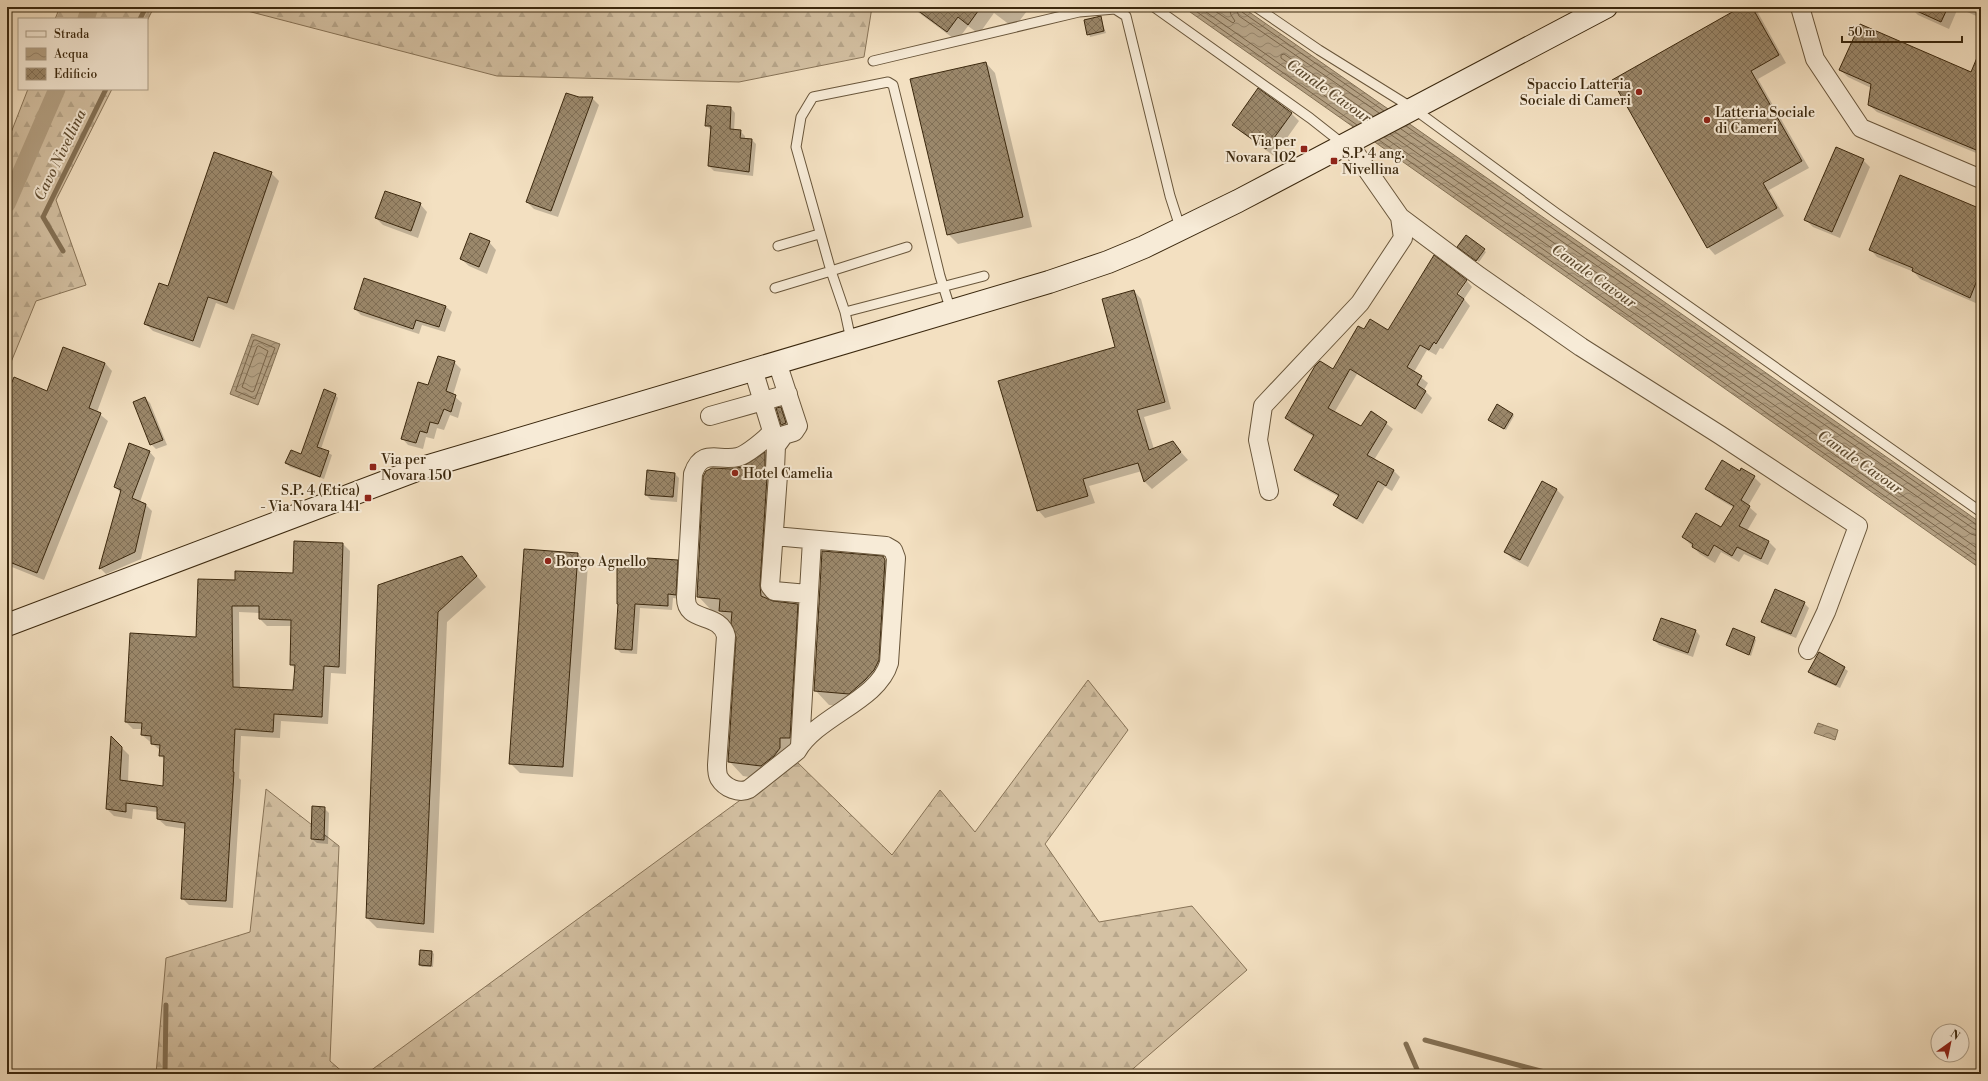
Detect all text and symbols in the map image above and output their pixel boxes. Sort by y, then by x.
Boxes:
legend [18,18,148,90]
scale bar [1842,18,1962,44]
text: 50 m [1848,25,1876,40]
text: Strada [54,27,90,42]
text: Acqua [53,47,89,62]
water label: Canale Cavour [1283,55,1375,128]
text: Edificio [54,67,97,82]
place label: Spaccio Latteria Sociale di Cameri [1520,76,1632,110]
marker: Spaccio Latteria Sociale di Cameri [1634,87,1644,97]
place label: Latteria Sociale di Cameri [1715,104,1815,138]
water label: Cavo Nivellina [30,106,91,204]
marker: Latteria Sociale di Cameri [1702,115,1712,125]
place label: Via per Novara 102 [1226,133,1296,167]
marker: Via per Novara 102 [1299,144,1309,154]
place label: S.P. 4 ang. Nivellina [1342,145,1405,179]
marker: S.P. 4 ang. Nivellina [1329,156,1339,166]
water label: Canale Cavour [1548,240,1640,313]
water label: Canale Cavour [1814,426,1906,499]
place label: Via per Novara 150 [380,451,452,485]
marker: Via per Novara 150 [368,462,378,472]
place label: Hotel Camelia [743,465,834,483]
marker: Hotel Camelia [730,468,740,478]
place label: S.P. 4 (Etica) - Via Novara 141 [260,482,360,516]
marker: S.P. 4 (Etica) - Via Novara 141 [363,493,373,503]
place label: Borgo Agnello [555,553,647,571]
marker: Borgo Agnello [543,556,553,566]
north arrow [1930,1023,1970,1063]
text: N [1947,1027,1963,1044]

